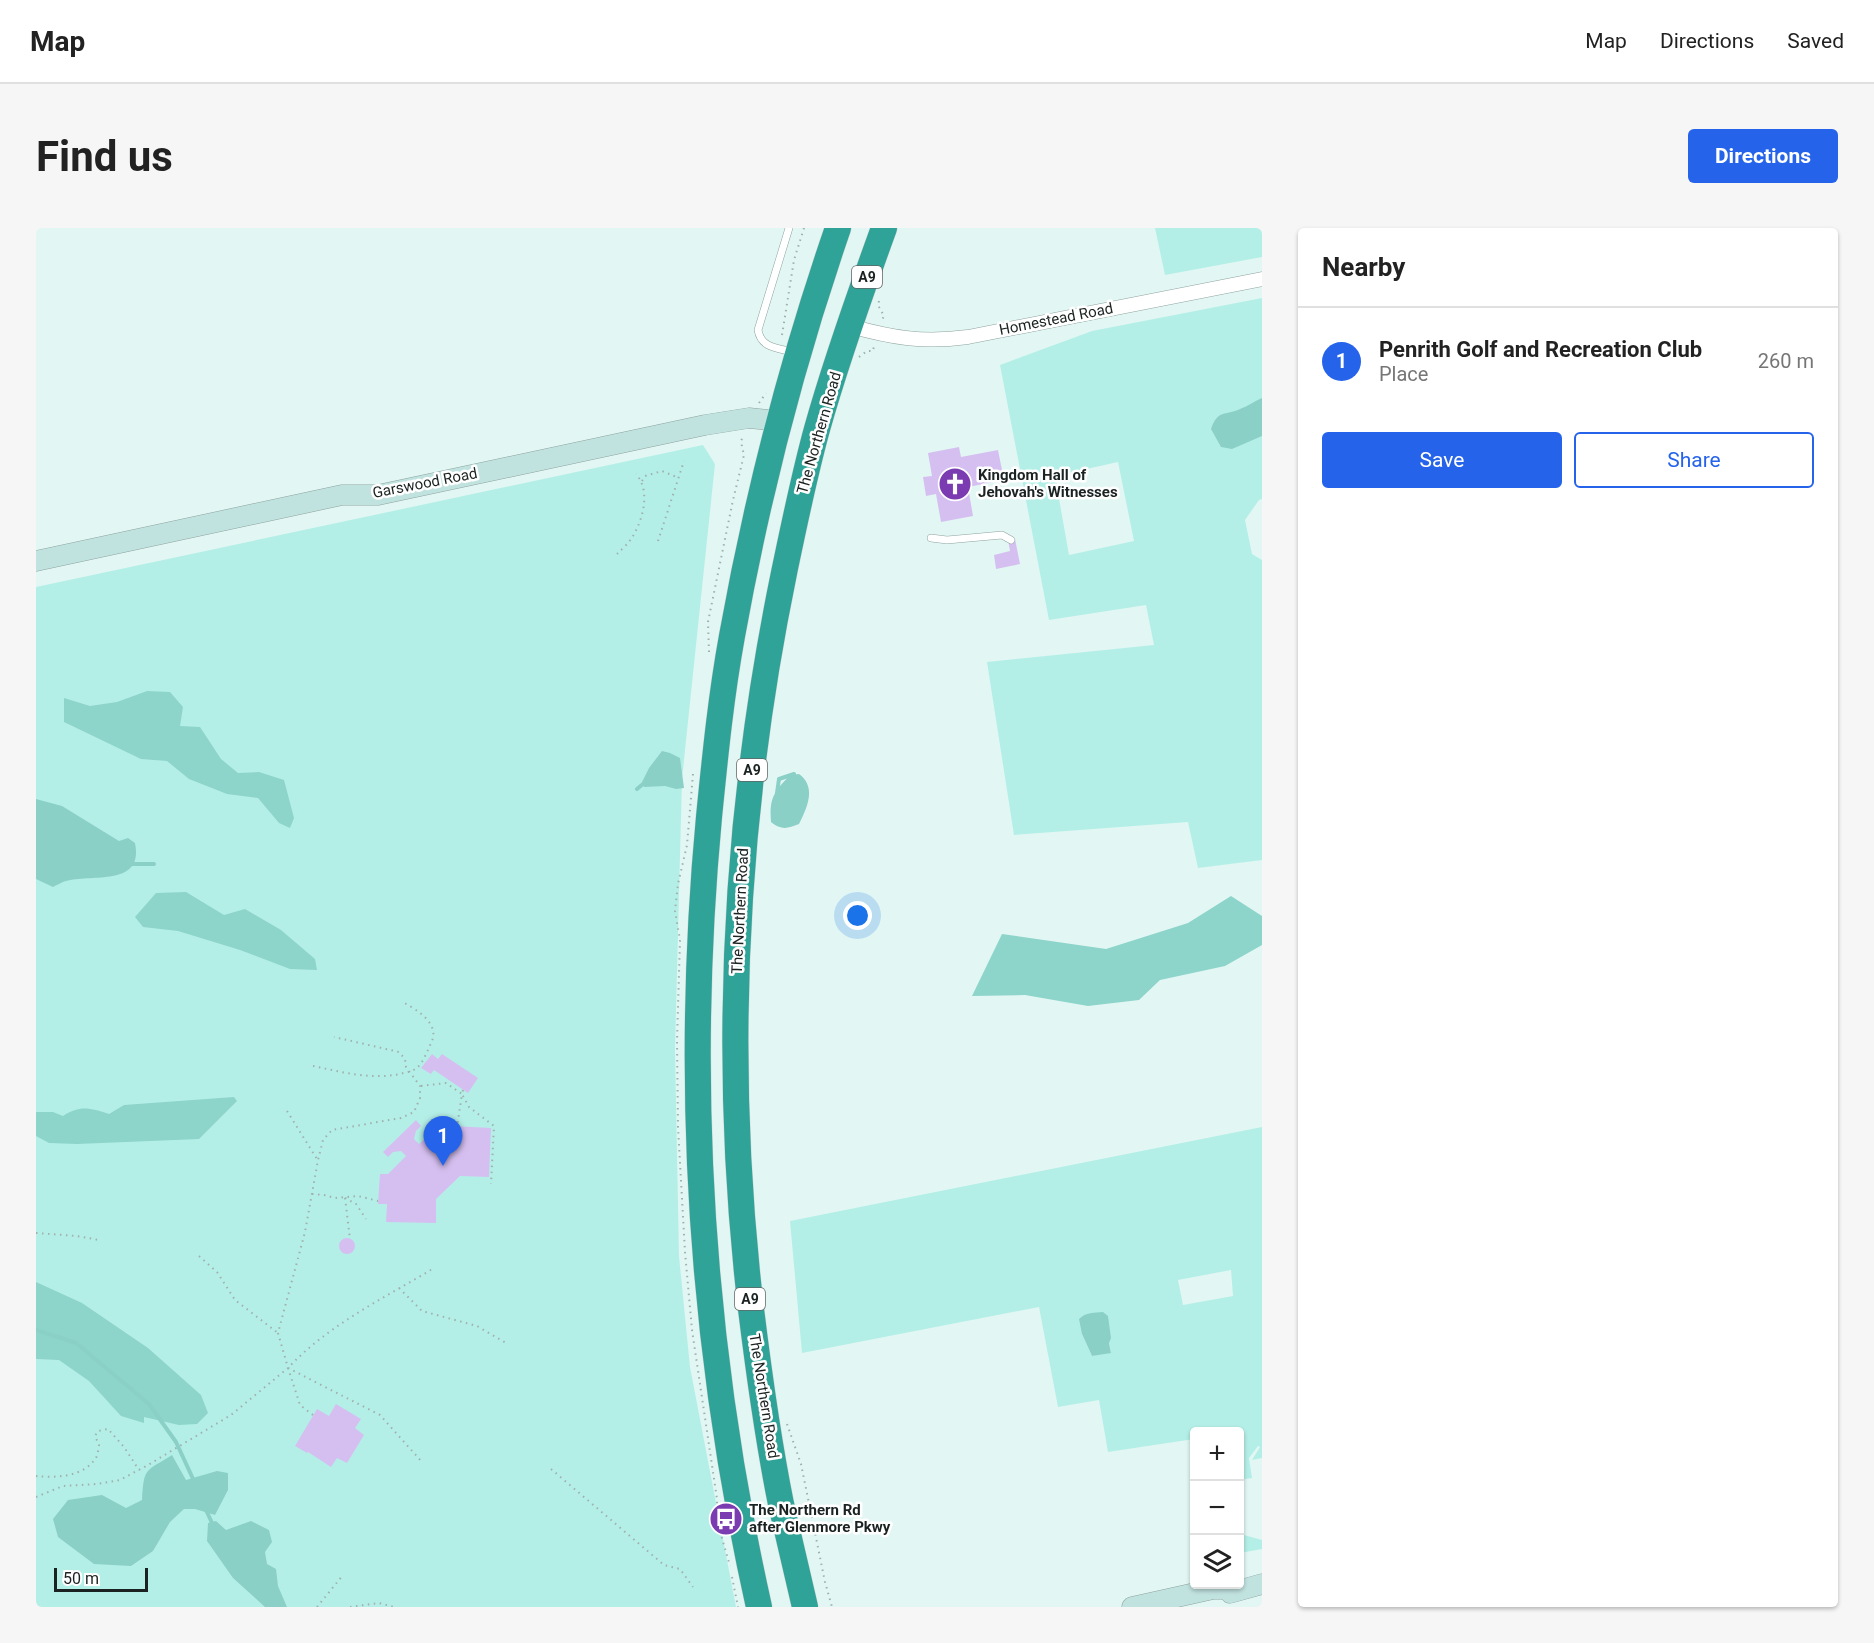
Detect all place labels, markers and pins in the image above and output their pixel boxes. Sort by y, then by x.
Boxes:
church icon: Kingdom Hall of Jehovah's Witnesses [937,466,973,502]
place label: Kingdom Hall of Jehovah's Witnesses [978,466,1118,501]
pin: 1 [424,1116,462,1166]
bus stop icon: The Northern Rd after Glenmore Pkwy [708,1501,744,1537]
place label: The Northern Rd after Glenmore Pkwy [749,1501,891,1536]

